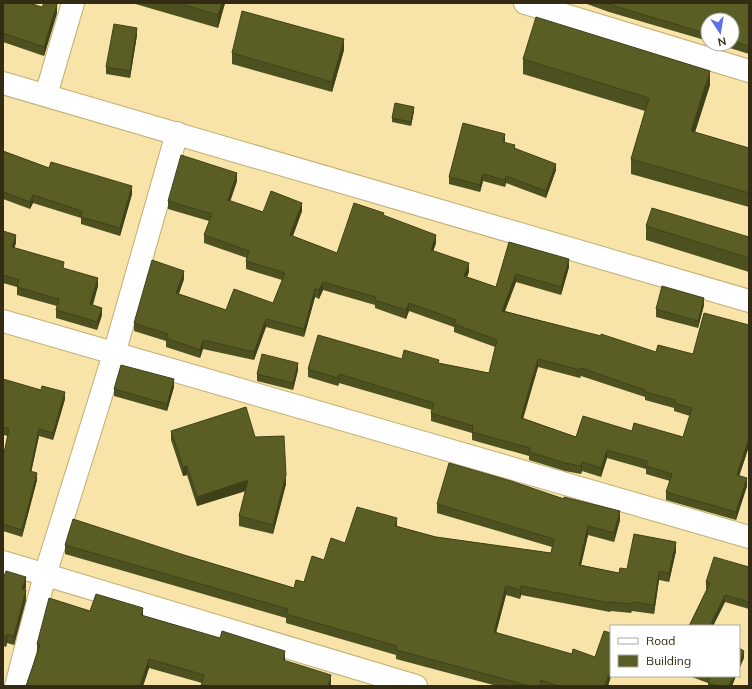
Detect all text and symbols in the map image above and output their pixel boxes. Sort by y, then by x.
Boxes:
north arrow [700,12,740,52]
text: N [717,34,728,49]
legend [610,625,740,677]
text: Road [646,633,675,648]
text: Building [646,653,691,668]

